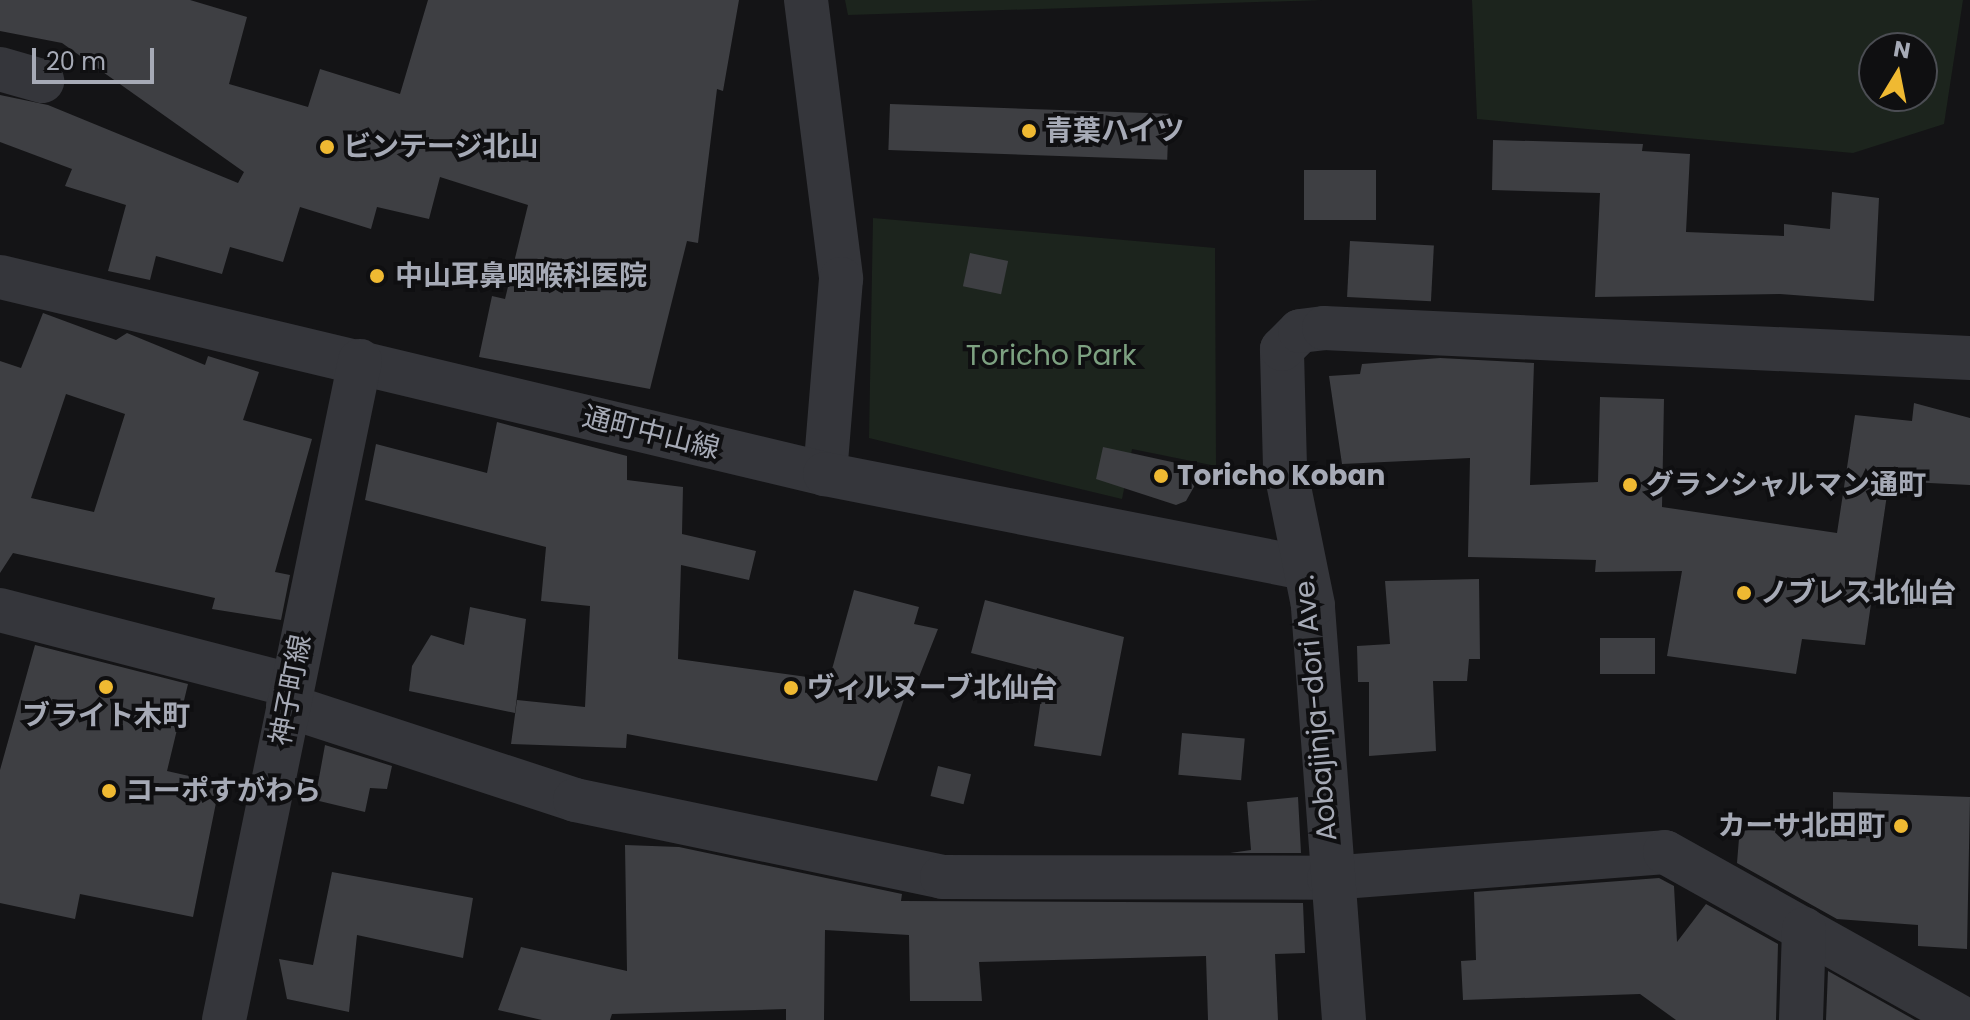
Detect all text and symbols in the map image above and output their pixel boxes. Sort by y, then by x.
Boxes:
scale bar [36,32,158,82]
north arrow [1858,32,1938,112]
text: N [1891,33,1913,67]
text: 20 m [46,45,106,78]
place label: 青葉ハイツ [1045,114,1185,148]
marker: 青葉ハイツ [1020,122,1038,140]
place label: ビンテージ北山 [343,130,539,164]
marker: ビンテージ北山 [318,138,336,156]
place label: 中山耳鼻咽喉科医院 [395,259,647,293]
marker: 中山耳鼻咽喉科医院 [366,265,388,287]
park label: Toricho Park [966,339,1136,373]
street label: 通町中山線 [579,400,723,466]
place label: Toricho Koban [1177,459,1385,493]
marker: Toricho Koban [1152,467,1170,485]
place label: グランシャルマン通町 [1646,468,1926,502]
marker: グランシャルマン通町 [1621,476,1639,494]
street label: Aobajinja-dori Ave. [1288,573,1344,843]
place label: ノブレス北仙台 [1760,576,1956,610]
marker: ノブレス北仙台 [1735,584,1753,602]
street label: 神子町線 [264,632,318,748]
place label: ヴィルヌーブ北仙台 [807,671,1059,705]
marker: ブライト木町 [97,678,115,696]
marker: ヴィルヌーブ北仙台 [782,679,800,697]
place label: ブライト木町 [22,699,190,733]
place label: コーポすがわら [125,774,321,808]
marker: コーポすがわら [100,782,118,800]
place label: カーサ北田町 [1717,809,1885,843]
marker: カーサ北田町 [1892,817,1910,835]

